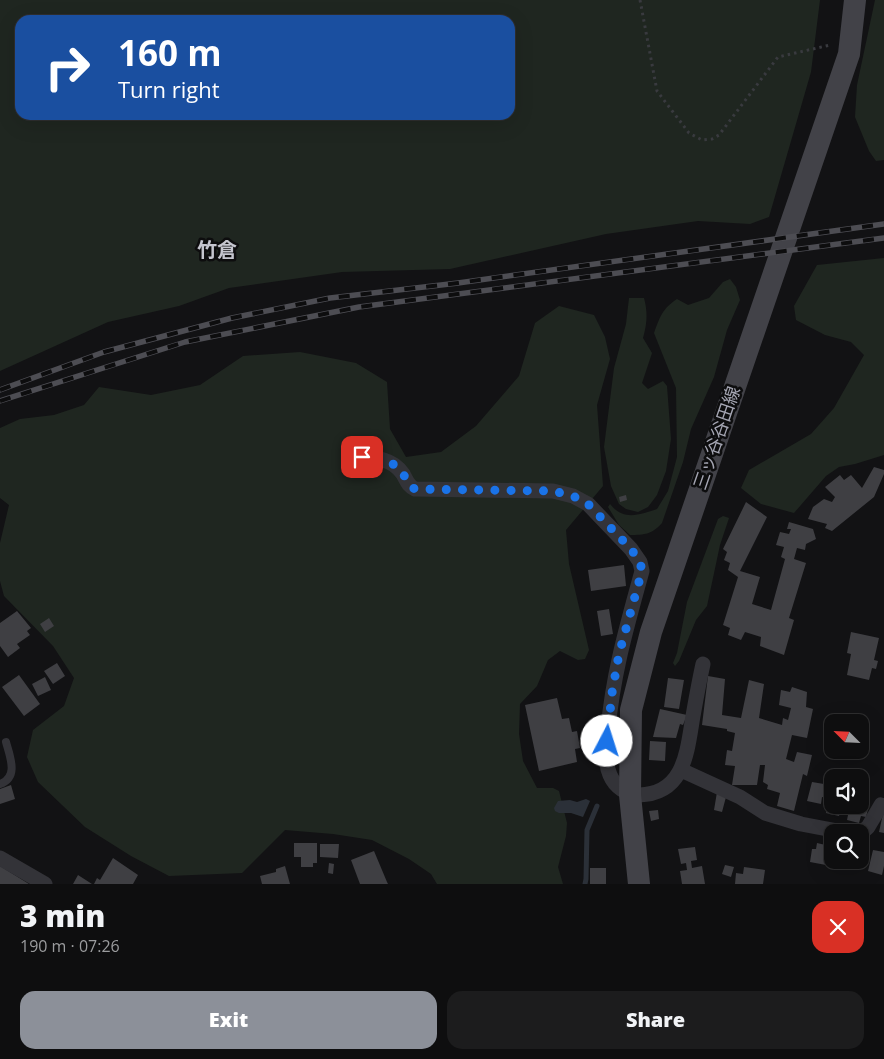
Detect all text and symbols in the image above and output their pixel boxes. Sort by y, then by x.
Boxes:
text: 160 m [118,29,222,76]
icon: right [35,35,100,100]
text: Turn right [118,74,220,104]
district label: 竹倉 [197,236,237,263]
street label: 三ッ谷谷田線 [687,383,745,493]
pin [341,436,383,478]
icon: arrive [348,443,376,471]
position arrow [580,714,632,766]
north arrow [824,714,869,759]
map controls [824,714,869,869]
button: sound [824,769,869,814]
button: search [824,824,869,869]
text: 3 min [20,895,105,936]
button: close [812,901,864,953]
text: 190 m · 07:26 [20,935,120,957]
button: Exit [20,991,437,1049]
button: Share [447,991,864,1049]

